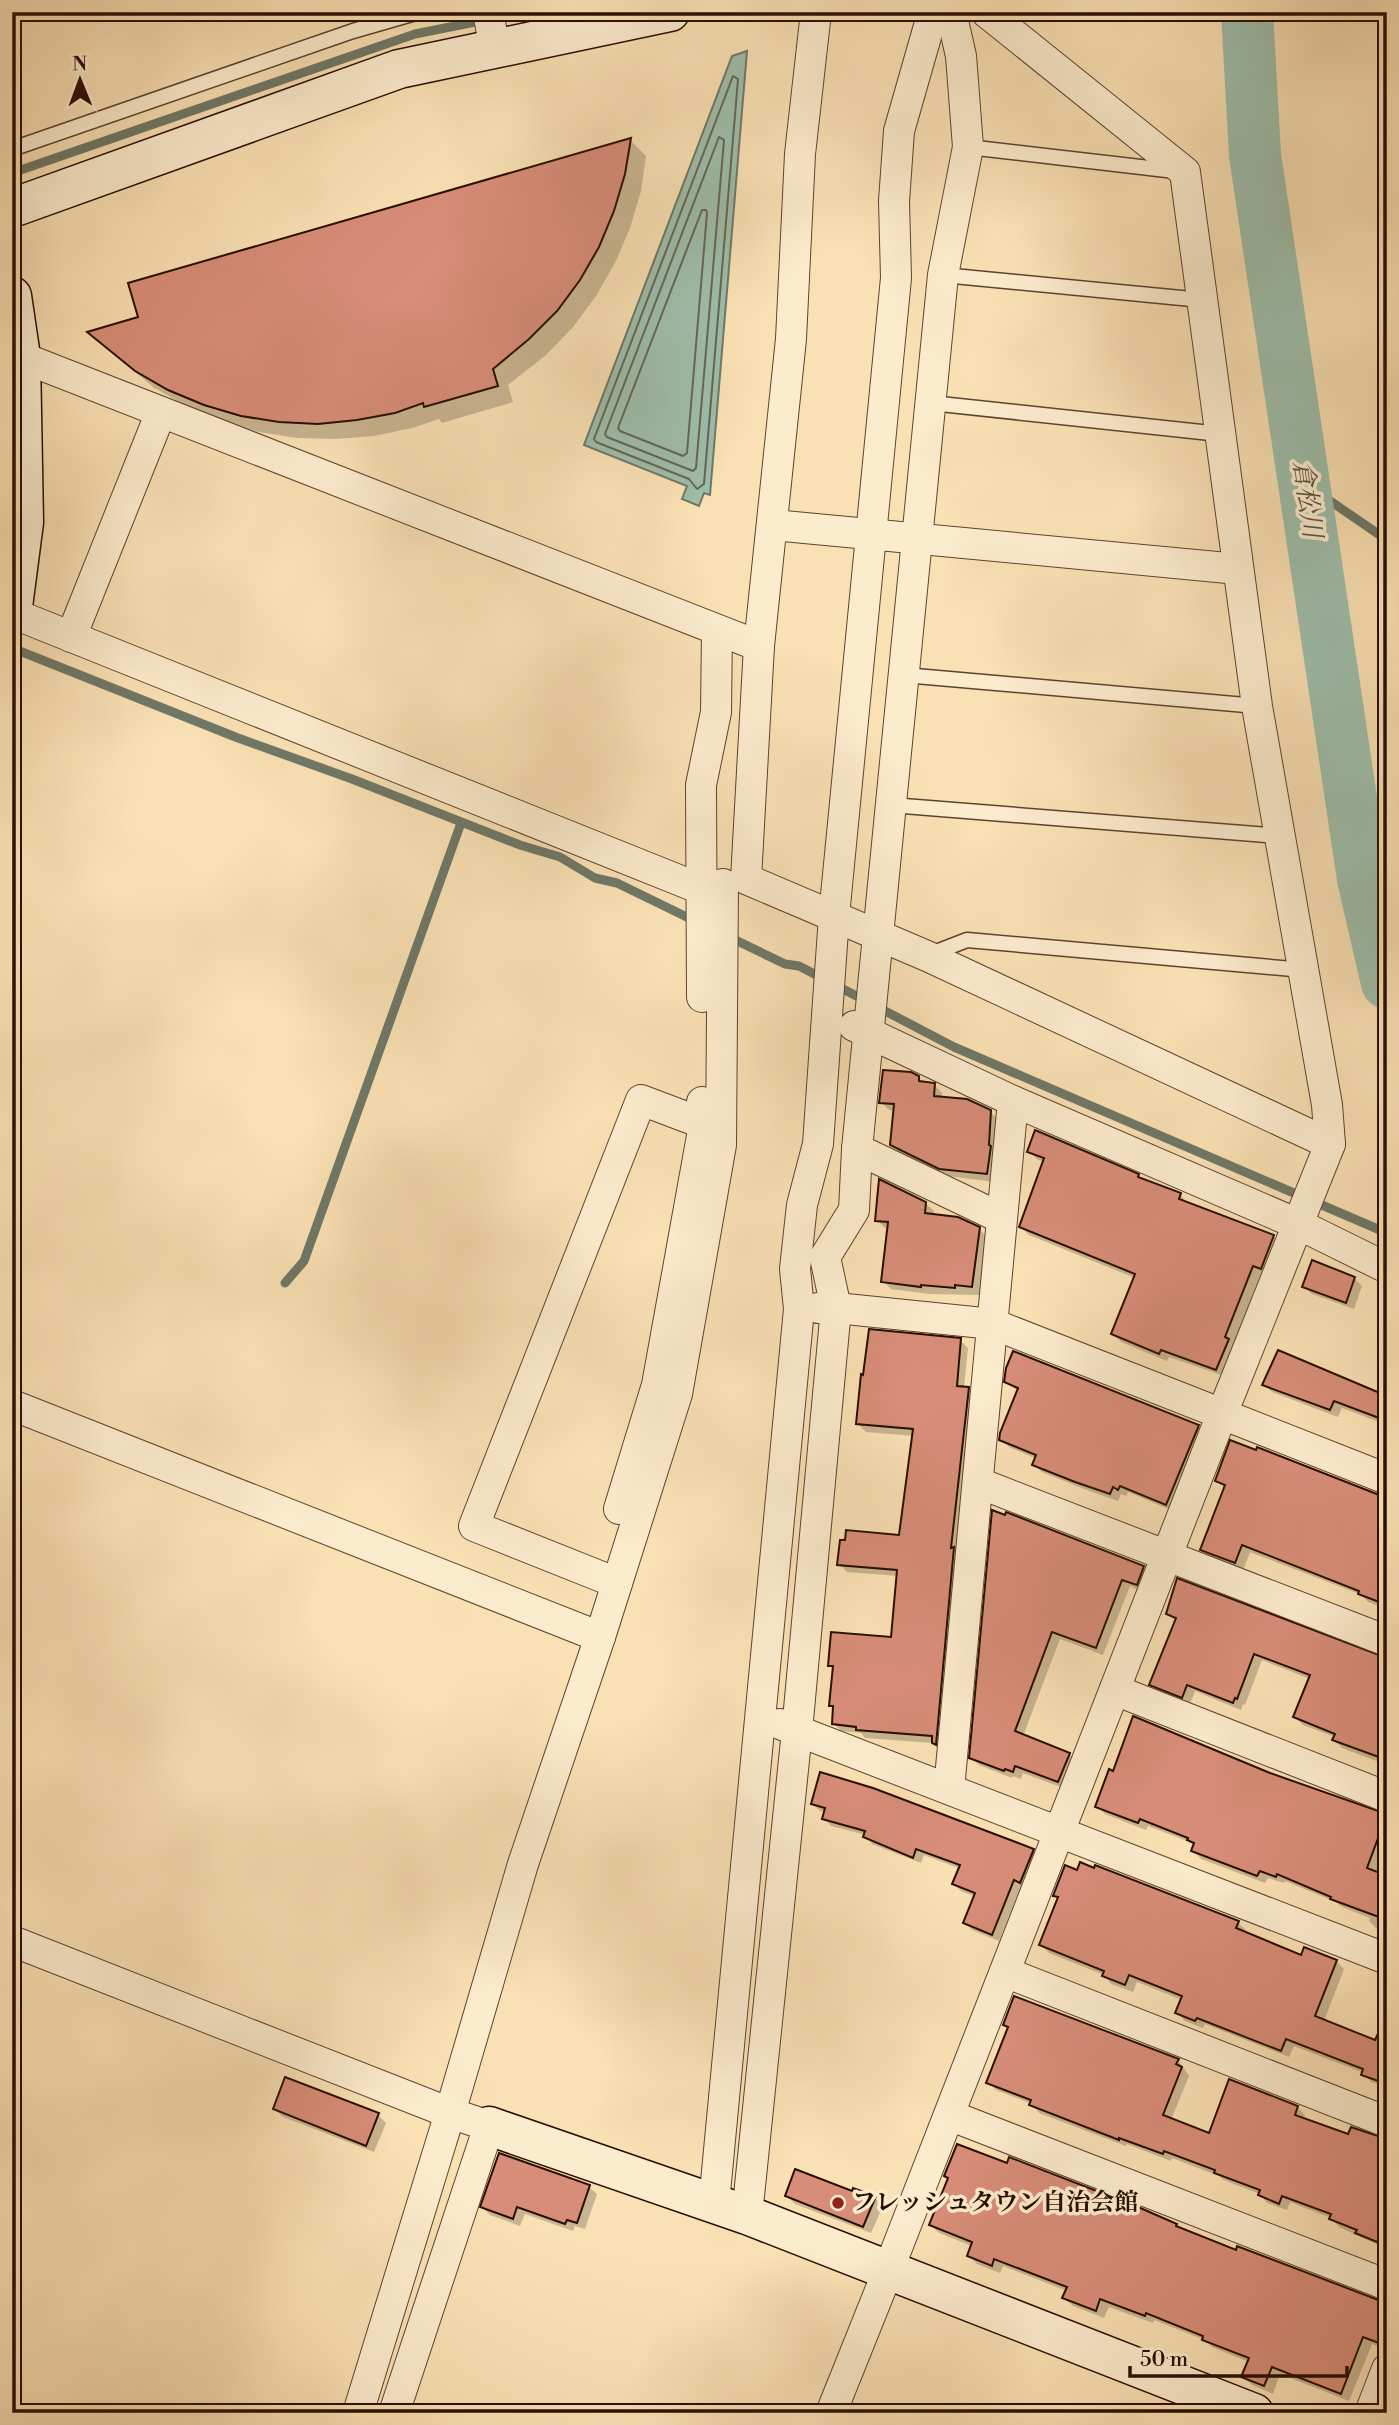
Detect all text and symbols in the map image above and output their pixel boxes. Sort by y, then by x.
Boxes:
north arrow [46,46,116,116]
text: N [72,52,87,76]
water label: 倉松川 [1286,458,1329,543]
place label: フレッシュタウン自治会館 [852,2188,1138,2218]
marker: フレッシュタウン自治会館 [830,2195,846,2211]
scale bar [1130,2334,1346,2378]
text: 50 m [1140,2347,1188,2373]

